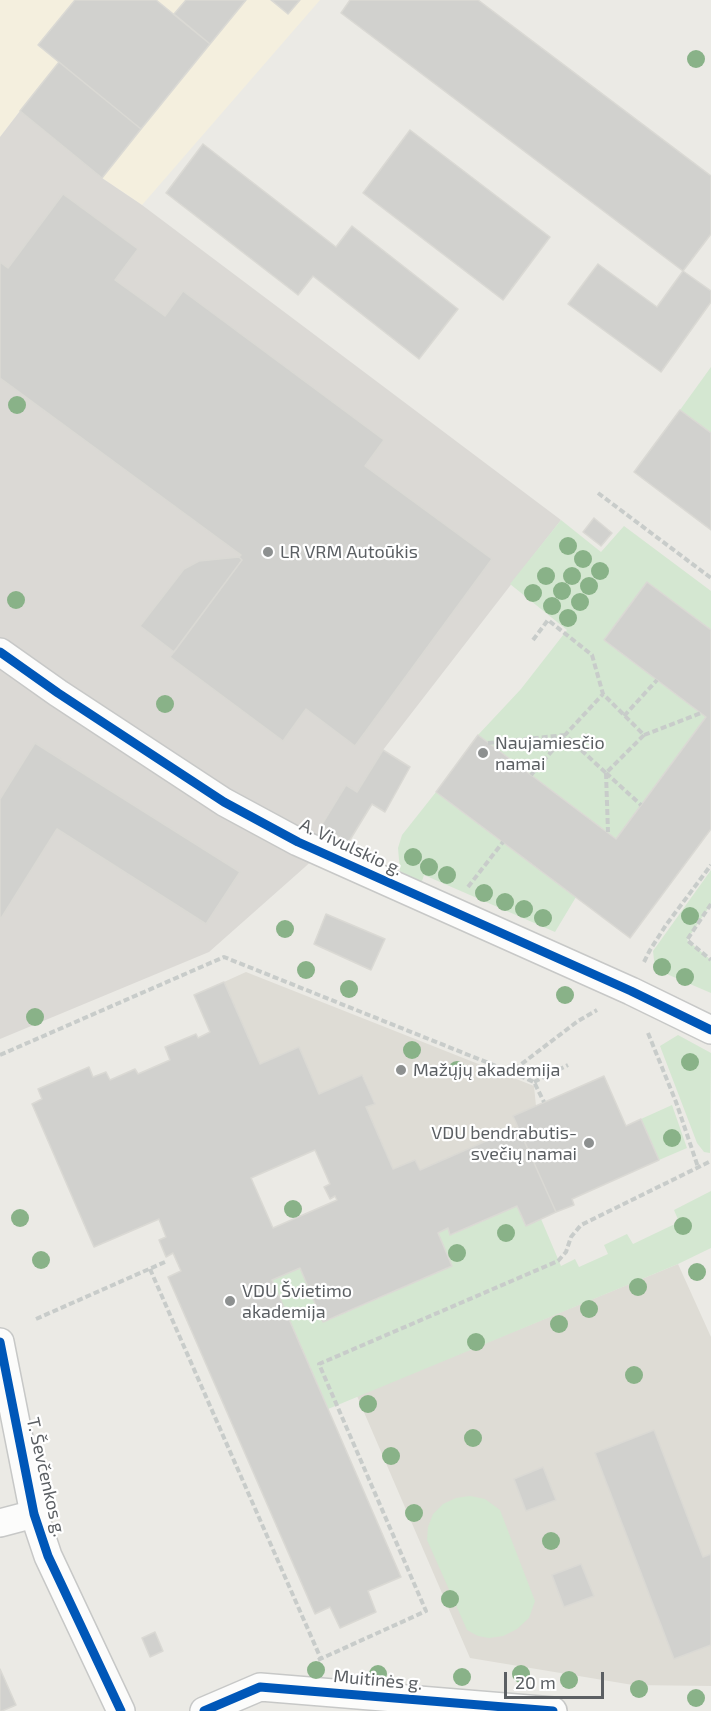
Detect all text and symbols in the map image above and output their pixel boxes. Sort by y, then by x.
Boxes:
place label: LR VRM Autoūkis [280,541,418,563]
marker: LR VRM Autoūkis [261,545,275,559]
place label: Naujamiesčio namai [495,732,605,774]
marker: Naujamiesčio namai [476,746,490,760]
street label: A. Vivulskio g. [296,814,406,880]
place label: Mažųjų akademija [413,1059,560,1081]
marker: Mažųjų akademija [394,1063,408,1077]
place label: VDU bendrabutis- svečių namai [431,1122,577,1164]
marker: VDU bendrabutis- svečių namai [582,1136,596,1150]
place label: VDU Švietimo akademija [242,1280,352,1322]
marker: VDU Švietimo akademija [223,1294,237,1308]
street label: T. Ševčenkos g. [22,1415,70,1539]
scale bar [507,1660,608,1698]
street label: Muitinės g. [333,1665,423,1695]
text: 20 m [515,1671,556,1693]

